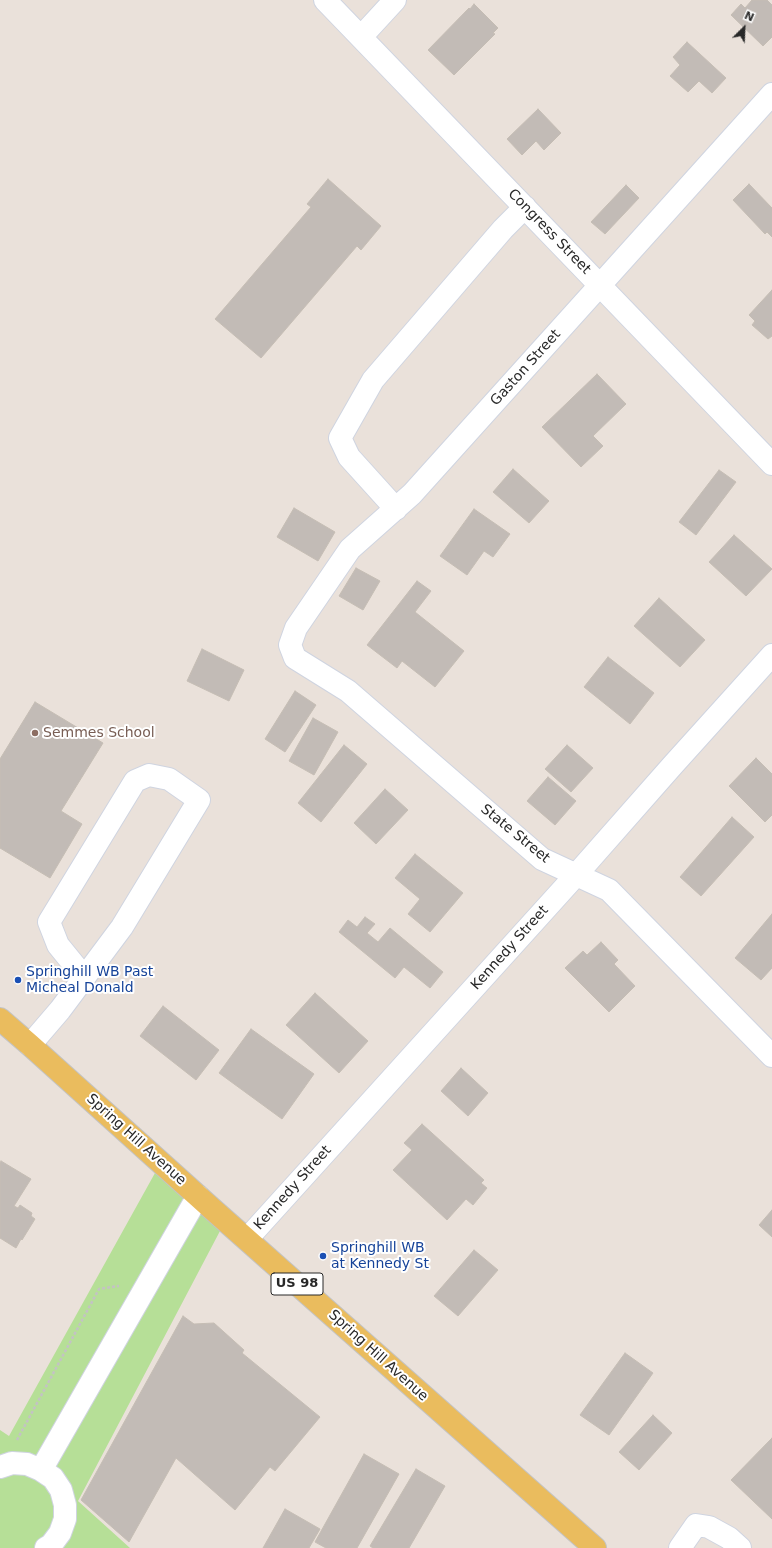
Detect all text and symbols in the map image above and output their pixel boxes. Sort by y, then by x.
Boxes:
north arrow [724,8,764,48]
text: N [742,9,756,24]
street label: Congress Street [504,186,594,278]
street label: Gaston Street [487,326,565,410]
place label: Semmes School [43,725,155,741]
marker: Semmes School [30,728,40,738]
street label: State Street [477,801,553,867]
street label: Kennedy Street [468,902,552,994]
place label: Springhill WB Past Micheal Donald [26,964,153,996]
marker: Springhill WB Past Micheal Donald [13,975,23,985]
street label: Spring Hill Avenue [83,1091,189,1189]
street label: Kennedy Street [251,1142,335,1234]
place label: Springhill WB at Kennedy St [331,1240,429,1272]
marker: Springhill WB at Kennedy St [318,1251,328,1261]
road number: US 98 [271,1273,323,1295]
street label: Spring Hill Avenue [325,1307,431,1405]

